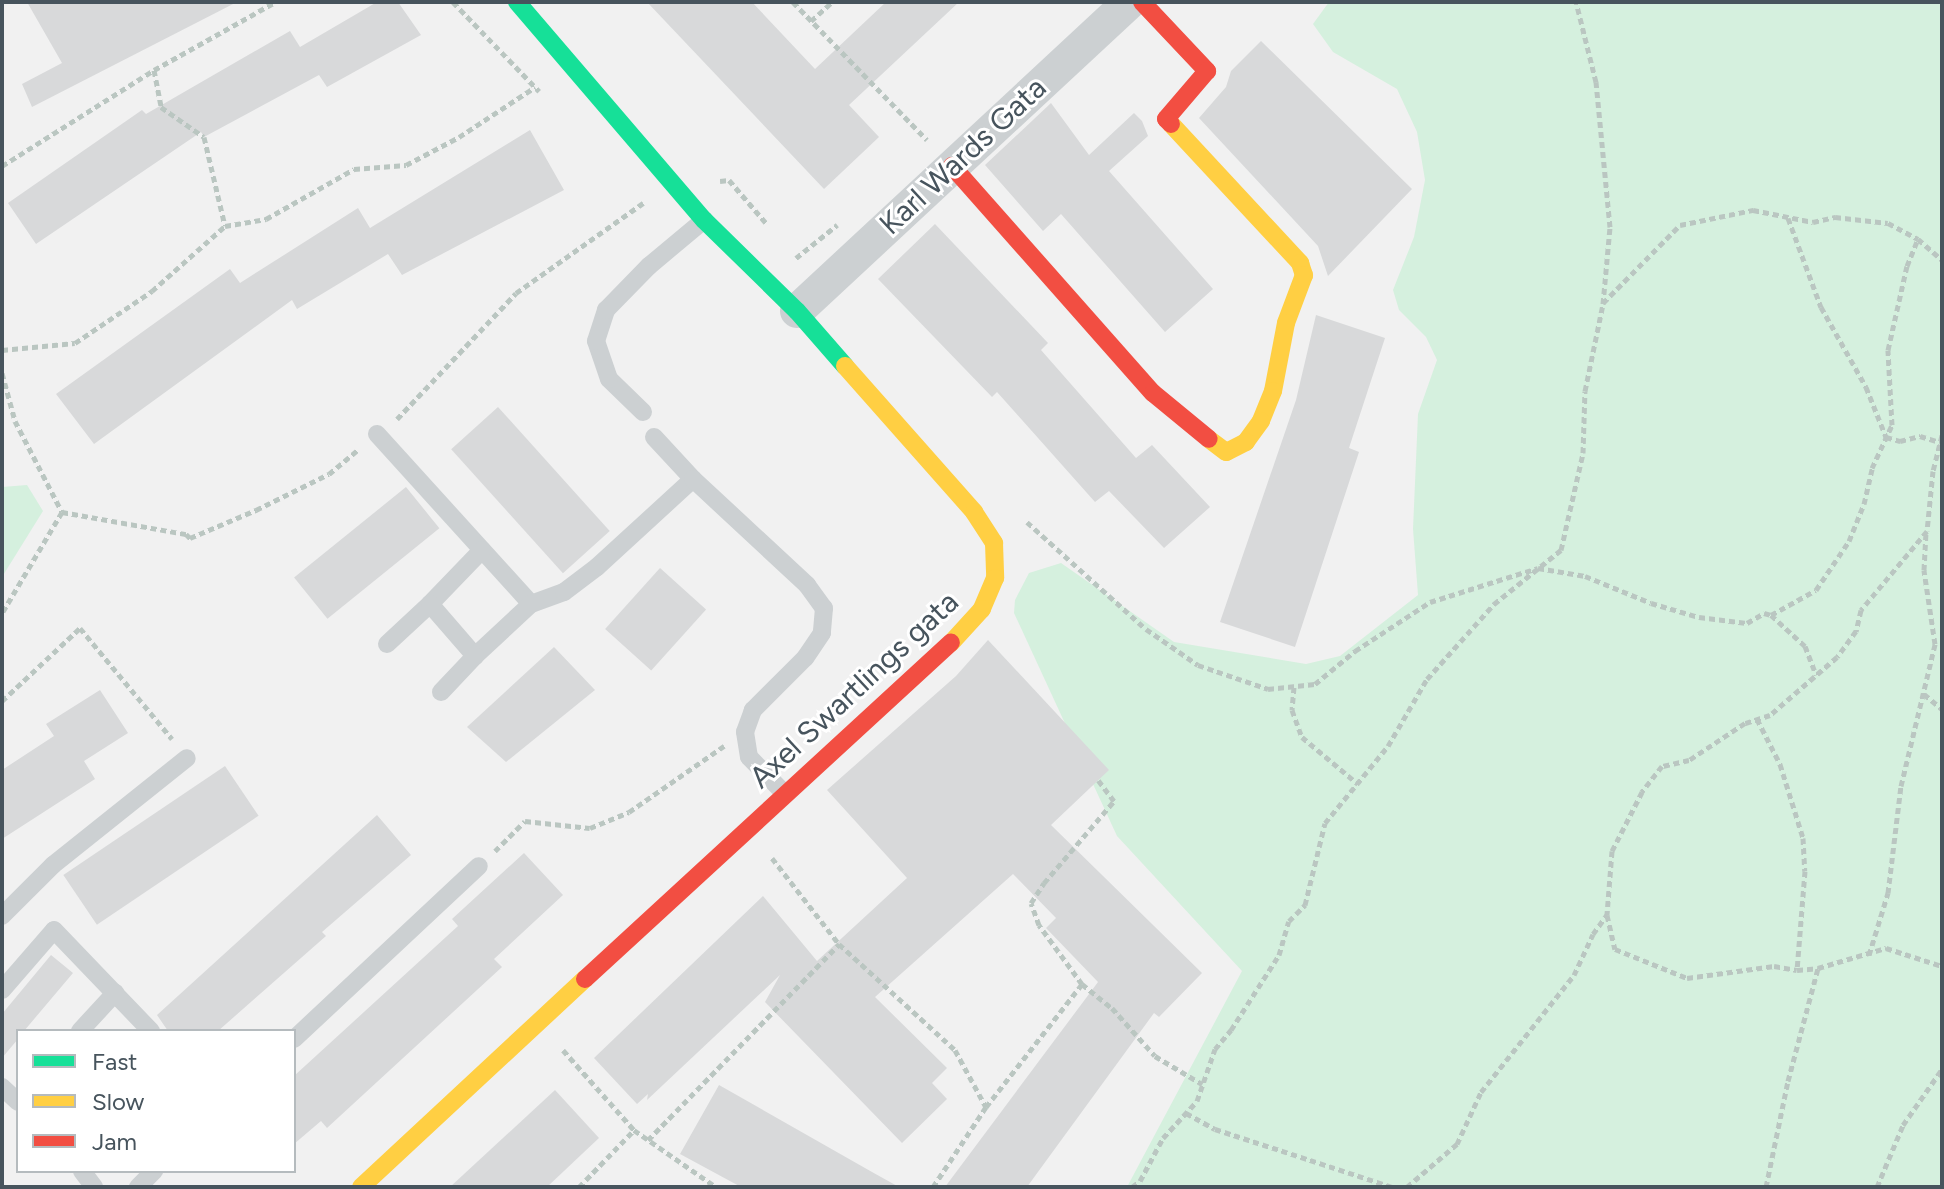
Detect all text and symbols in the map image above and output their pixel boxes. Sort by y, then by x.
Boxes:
street label: Karl Wards Gata [872,70,1054,242]
street label: Axel Swartlings gata [742,584,966,796]
legend [16,1029,296,1173]
text: Fast [92,1047,137,1076]
text: Slow [92,1087,144,1116]
text: Jam [92,1127,137,1156]

